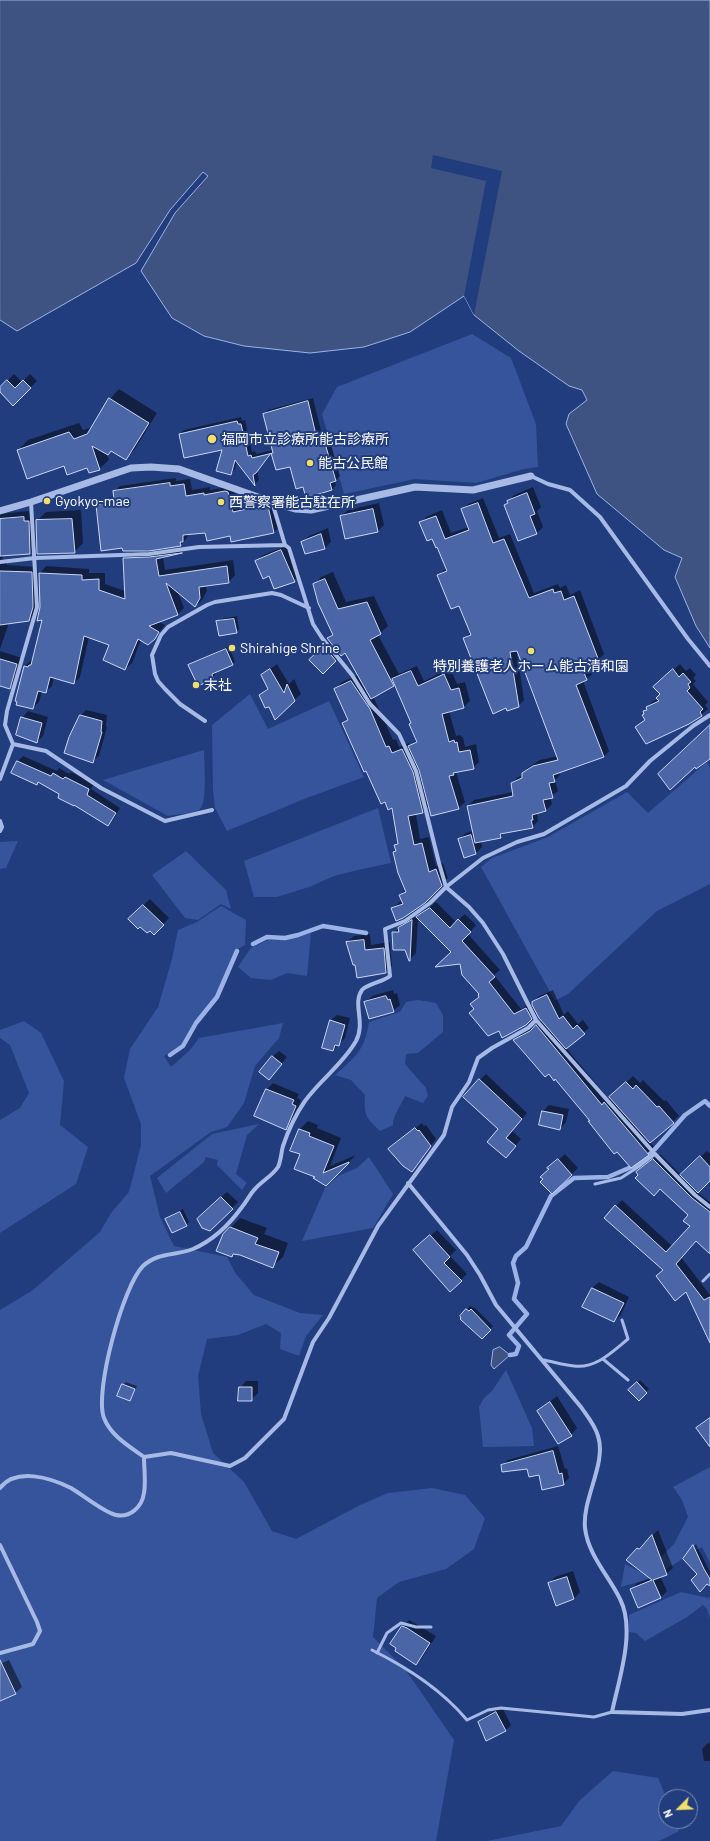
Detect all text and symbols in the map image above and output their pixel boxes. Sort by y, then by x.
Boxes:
place label: 福岡市立診療所能古診療所 [221,431,389,447]
marker: 福岡市立診療所能古診療所 [206,433,218,445]
place label: 能古公民館 [318,455,388,471]
marker: 能古公民館 [305,458,315,468]
place label: Gyokyo-mae [55,493,130,509]
place label: 西警察署能古駐在所 [229,494,355,510]
marker: Gyokyo-mae [42,496,52,506]
marker: 西警察署能古駐在所 [216,497,226,507]
place label: Shirahige Shrine [240,640,340,656]
marker: Shirahige Shrine [227,643,237,653]
marker: 特別養護老人ホーム能古清和園 [526,646,536,656]
place label: 特別養護老人ホーム能古清和園 [433,658,629,674]
place label: 末社 [204,677,232,693]
marker: 末社 [191,680,201,690]
north arrow [658,1789,698,1829]
text: N [660,1808,675,1820]

